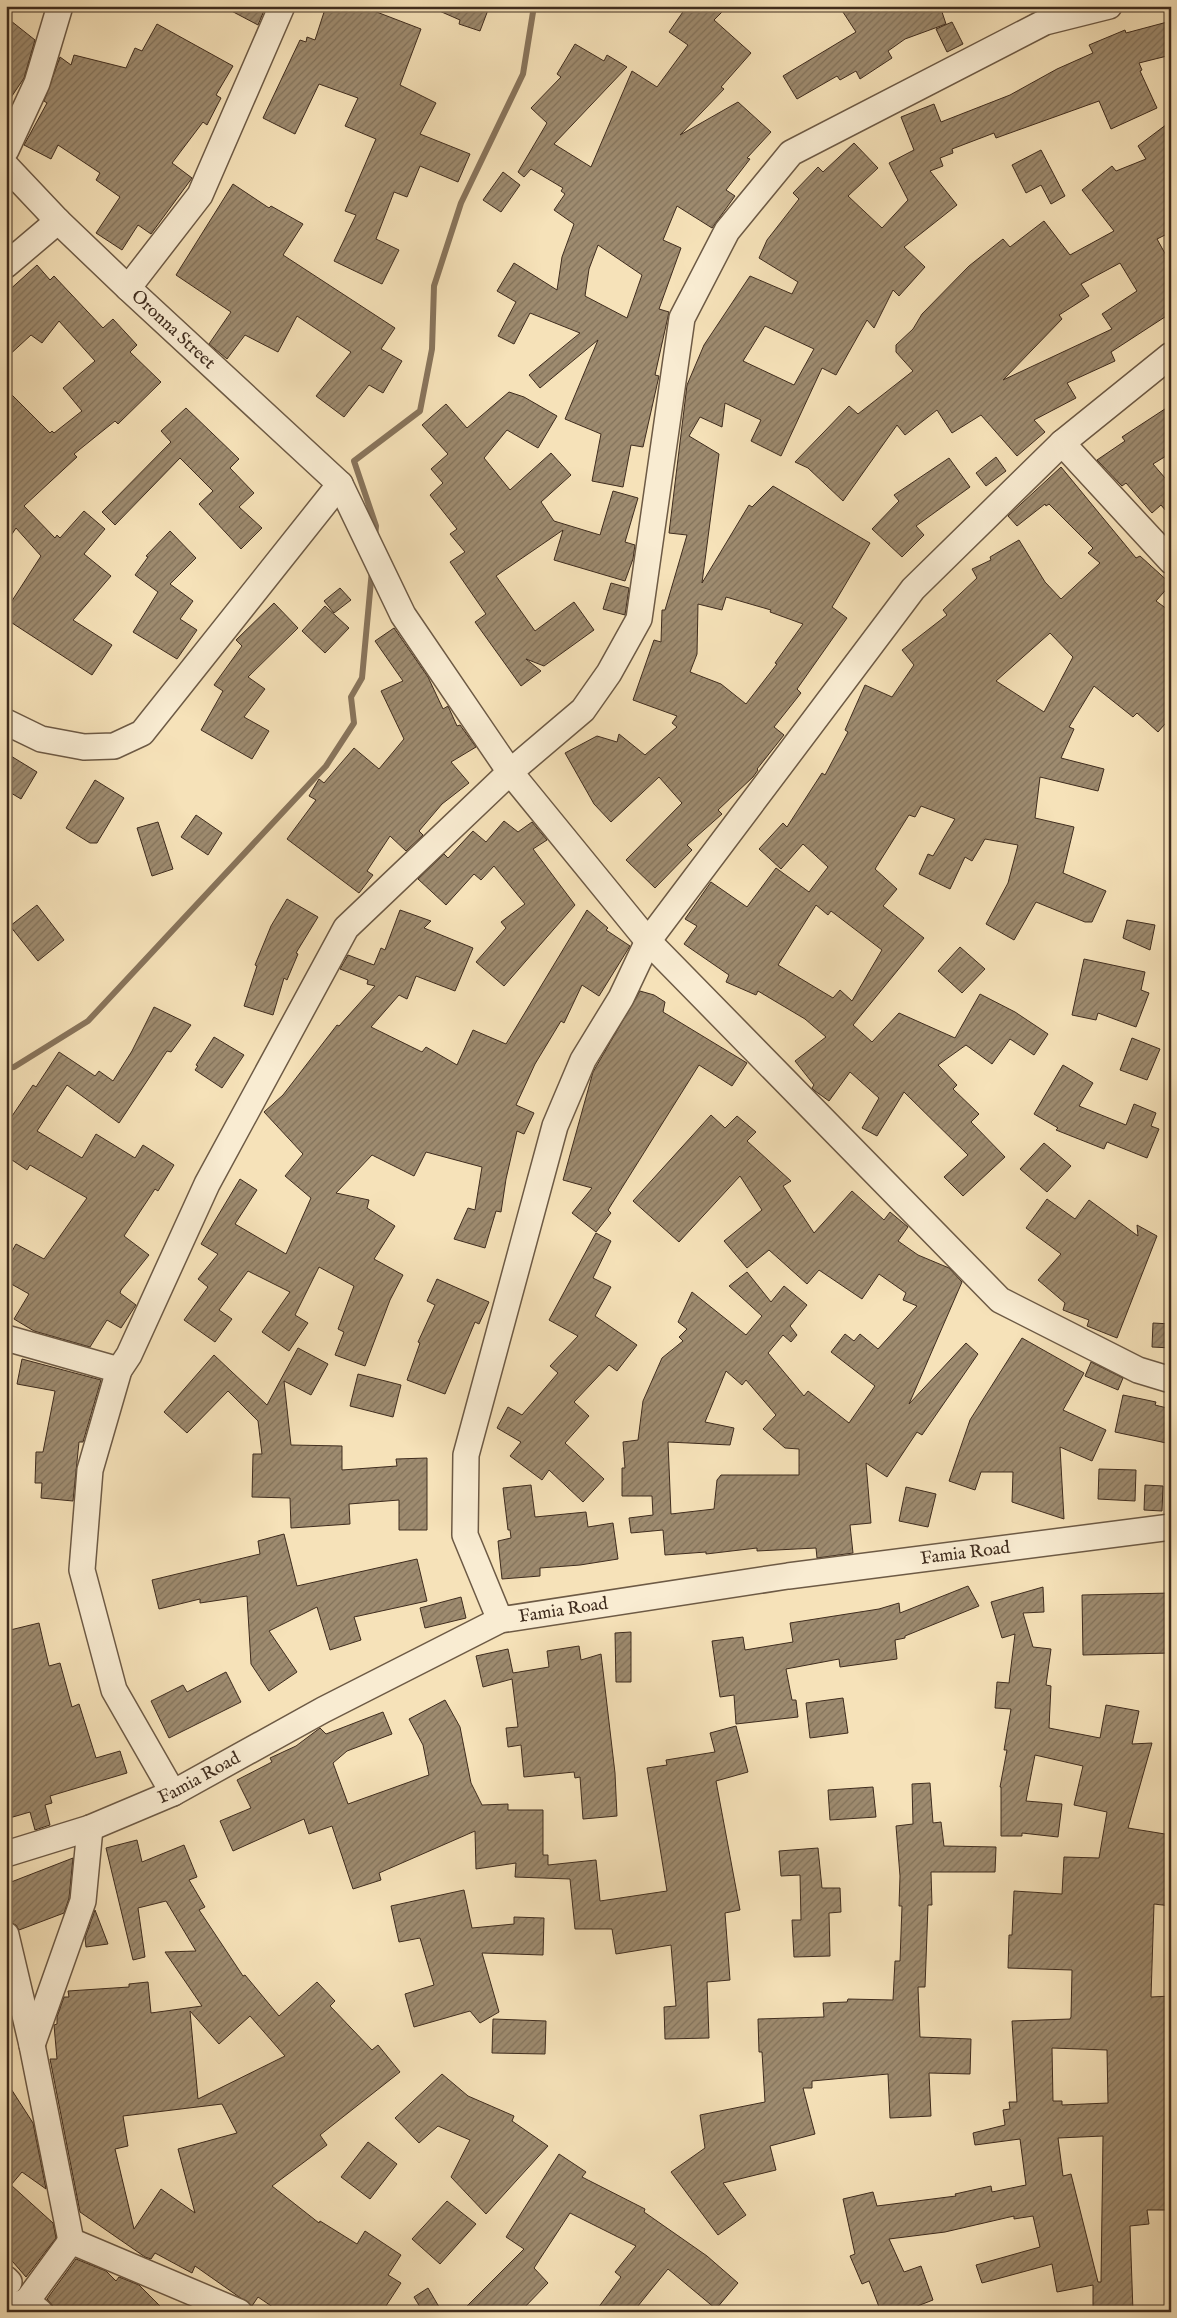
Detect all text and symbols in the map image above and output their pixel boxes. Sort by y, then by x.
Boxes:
street label: Oronna Street [126,285,220,374]
street label: Famia Road [919,1536,1012,1570]
street label: Famia Road [517,1592,610,1629]
street label: Famia Road [155,1746,245,1809]

